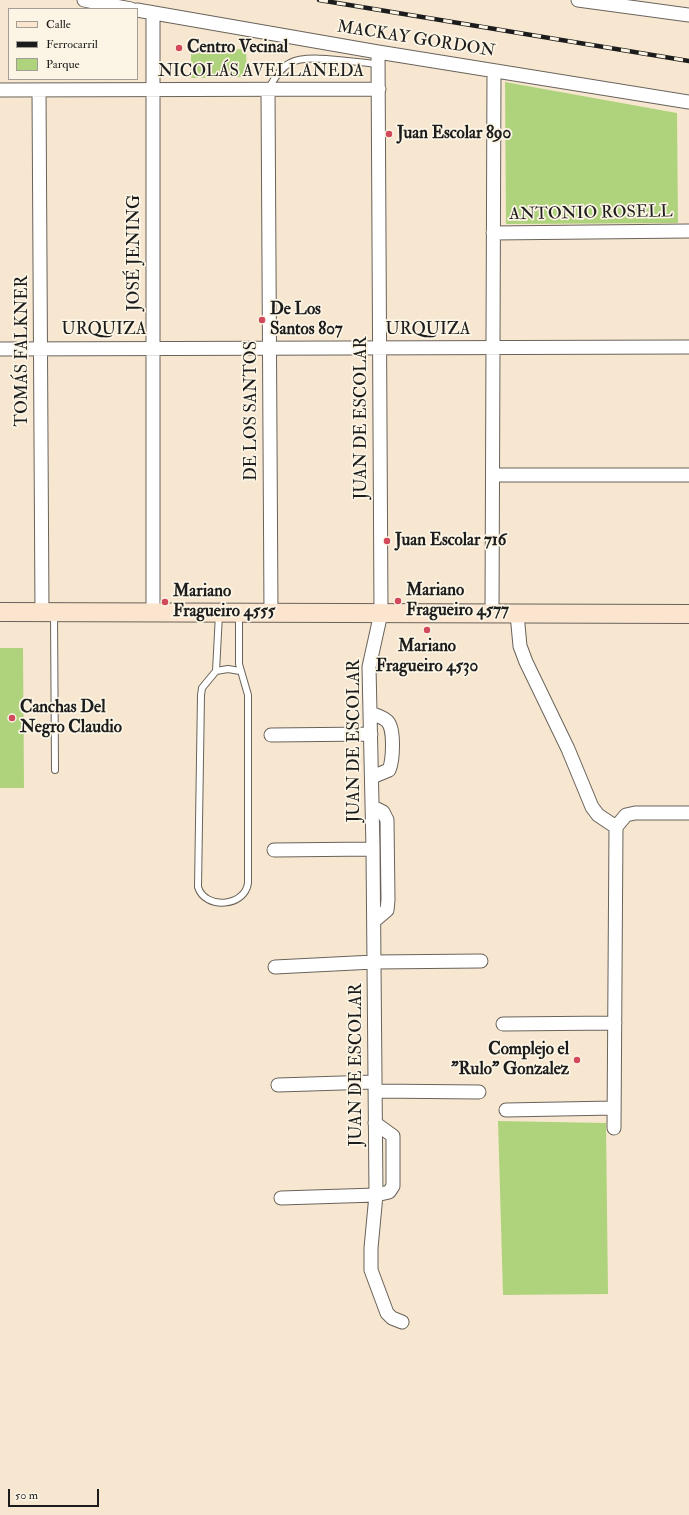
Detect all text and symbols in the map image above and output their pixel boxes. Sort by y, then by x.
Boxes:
legend [8,8,138,80]
text: Calle [46,17,71,32]
street label: MACKAY GORDON [336,17,496,63]
text: Ferrocarril [46,37,98,52]
place label: Centro Vecinal [187,38,288,58]
marker: Centro Vecinal [174,43,184,53]
text: Parque [46,57,80,72]
street label: NICOLÁS AVELLANEDA [158,62,364,82]
place label: Juan Escolar 890 [397,124,511,144]
marker: Juan Escolar 890 [384,129,394,139]
street label: JOSÉ JENING [125,195,145,311]
street label: ANTONIO ROSELL [509,202,673,226]
street label: TOMÁS FALKNER [13,275,33,427]
place label: De Los Santos 807 [270,300,343,340]
marker: De Los Santos 807 [257,315,267,325]
street label: URQUIZA [62,320,146,340]
street label: URQUIZA [386,320,470,340]
street label: JUAN DE ESCOLAR [352,336,372,500]
street label: DE LOS SANTOS [242,341,262,481]
place label: Juan Escolar 716 [395,531,506,551]
marker: Juan Escolar 716 [382,536,392,546]
place label: Mariano Fragueiro 4577 [406,581,509,621]
place label: Mariano Fragueiro 4555 [173,582,275,622]
marker: Mariano Fragueiro 4577 [393,596,403,606]
marker: Mariano Fragueiro 4555 [160,597,170,607]
marker: Mariano Fragueiro 4530 [422,625,432,635]
place label: Mariano Fragueiro 4530 [376,637,478,677]
street label: JUAN DE ESCOLAR [345,659,365,823]
place label: Canchas Del Negro Claudio [20,698,122,738]
marker: Canchas Del Negro Claudio [7,713,17,723]
street label: JUAN DE ESCOLAR [347,983,367,1147]
place label: Complejo el "Rulo" Gonzalez [451,1040,569,1080]
marker: Complejo el "Rulo" Gonzalez [572,1055,582,1065]
scale bar [10,1481,101,1507]
text: 50 m [15,1488,38,1503]

